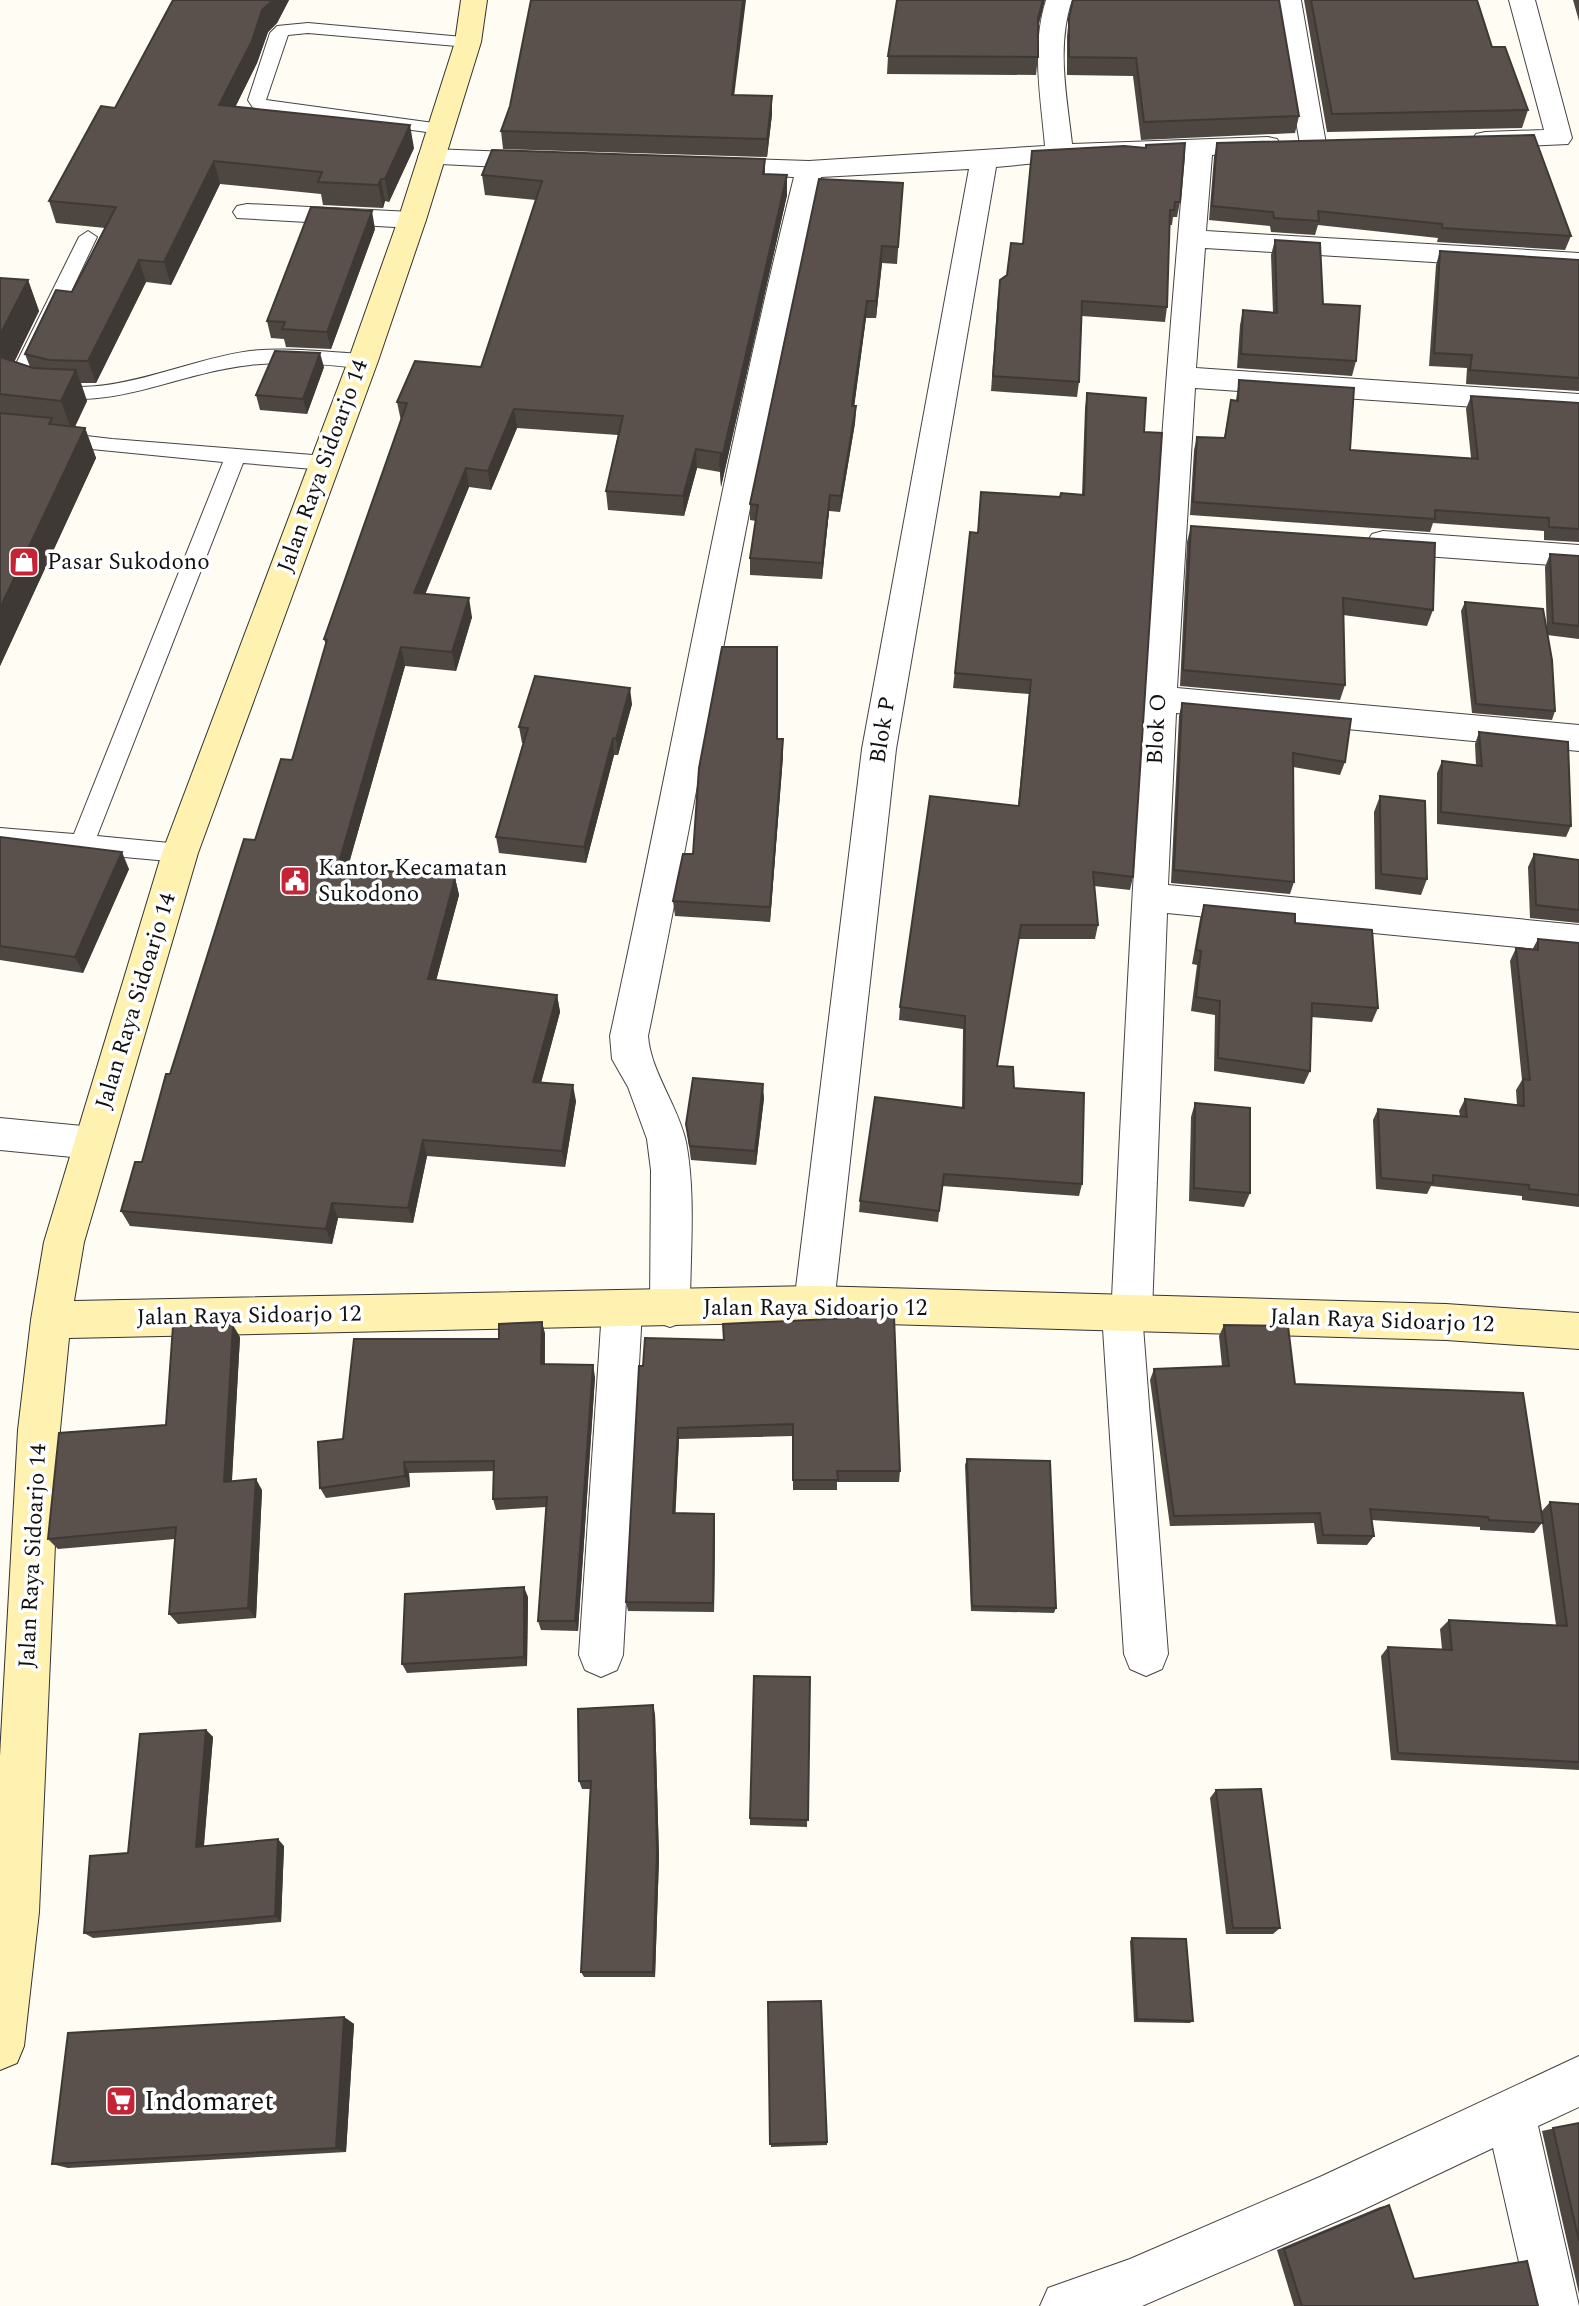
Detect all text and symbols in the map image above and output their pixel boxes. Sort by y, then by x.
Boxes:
street label: Jalan Raya Sidoarjo 14 [268,354,378,578]
shop icon: Pasar Sukodono [7,545,41,579]
place label: Pasar Sukodono [47,545,210,580]
street label: Blok O [1138,693,1176,765]
street label: Blok P [860,694,906,766]
place label: Kantor Kecamatan Sukodono [318,851,507,912]
public building icon: Kantor Kecamatan Sukodono [278,864,312,898]
street label: Jalan Raya Sidoarjo 14 [86,888,186,1114]
street label: Jalan Raya Sidoarjo 12 [703,1291,927,1326]
street label: Jalan Raya Sidoarjo 12 [136,1297,362,1335]
street label: Jalan Raya Sidoarjo 12 [1269,1300,1495,1342]
street label: Jalan Raya Sidoarjo 14 [10,1442,56,1669]
place label: Indomaret [144,2080,274,2123]
supermarket icon: Indomaret [104,2084,138,2118]

